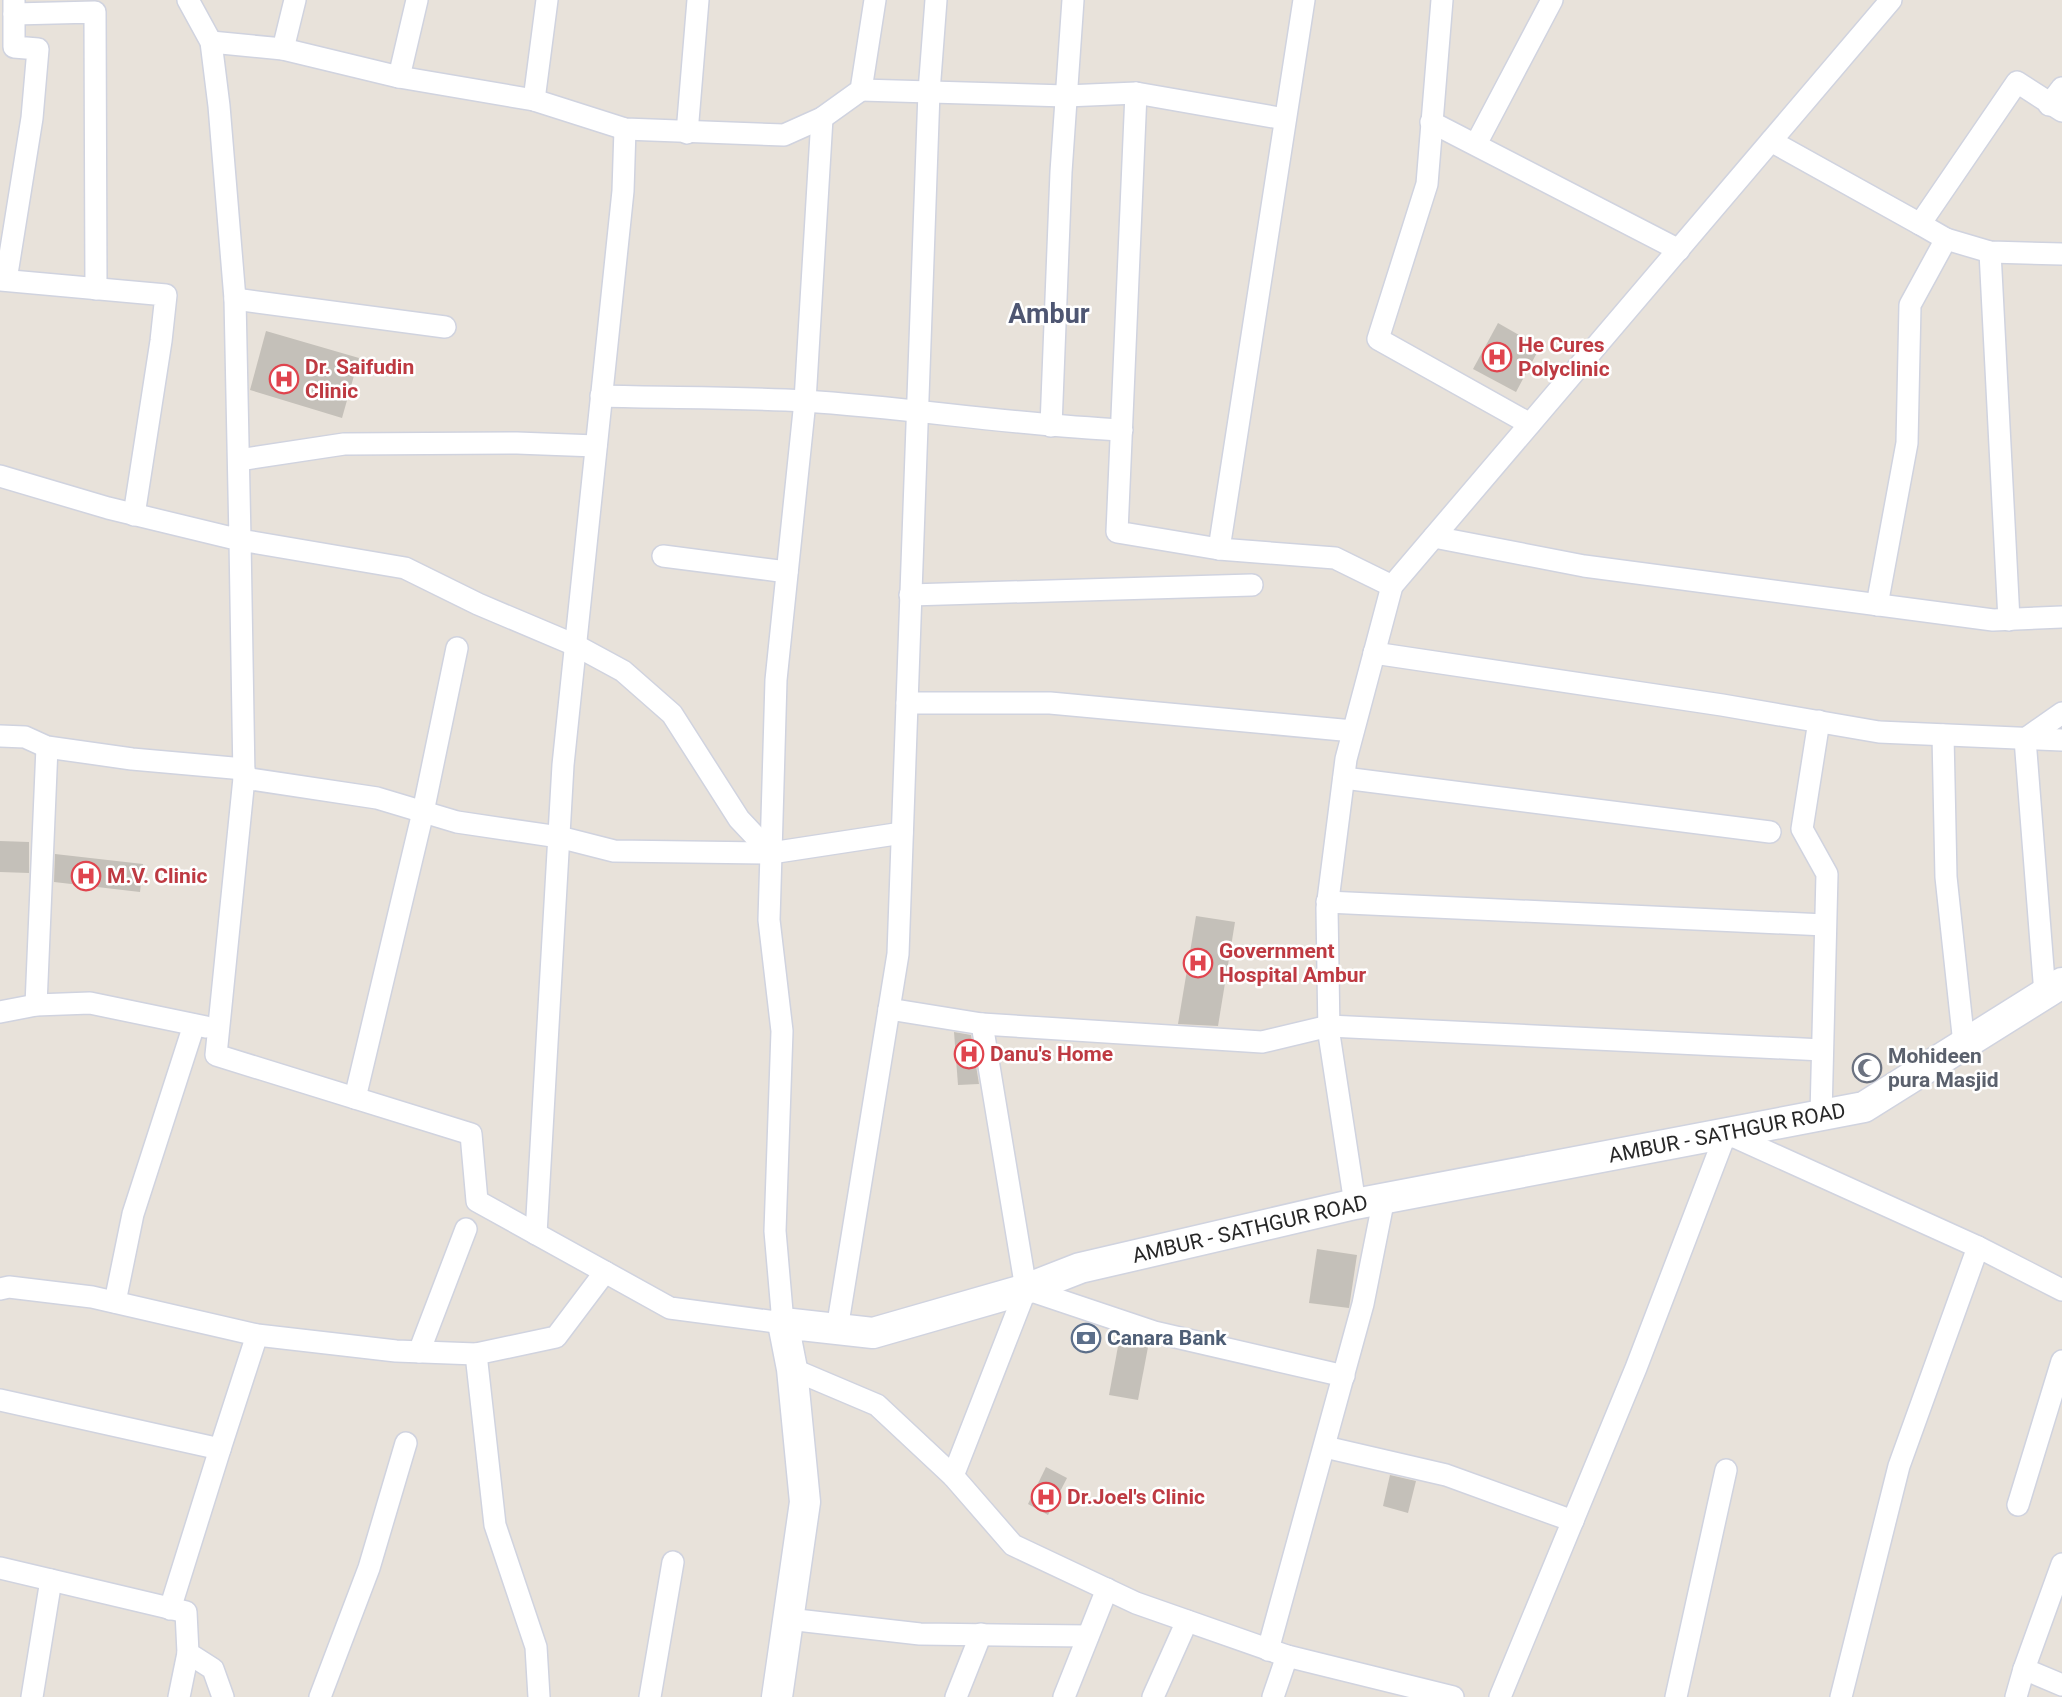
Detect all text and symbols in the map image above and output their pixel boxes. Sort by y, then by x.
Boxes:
district label: Ambur [1008,298,1090,330]
place label: He Cures Polyclinic [1518,333,1610,381]
hospital icon: He Cures Polyclinic [1481,341,1513,373]
place label: Dr. Saifudin Clinic [305,355,414,403]
hospital icon: Dr. Saifudin Clinic [268,363,300,395]
hospital icon: M.V. Clinic [70,860,102,892]
place label: M.V. Clinic [107,864,207,888]
place label: Government Hospital Ambur [1219,939,1366,987]
hospital icon: Government Hospital Ambur [1182,947,1214,979]
hospital icon: Danu's Home [953,1038,985,1070]
place label: Danu's Home [990,1042,1113,1066]
place label: Mohideen pura Masjid [1888,1044,1999,1092]
mosque icon: Mohideen pura Masjid [1851,1052,1883,1084]
street label: AMBUR - SATHGUR ROAD [1606,1098,1848,1168]
street label: AMBUR - SATHGUR ROAD [1130,1190,1370,1268]
bank icon: Canara Bank [1070,1322,1102,1354]
place label: Canara Bank [1107,1326,1227,1350]
hospital icon: Dr.Joel's Clinic [1030,1481,1062,1513]
place label: Dr.Joel's Clinic [1067,1485,1205,1509]

